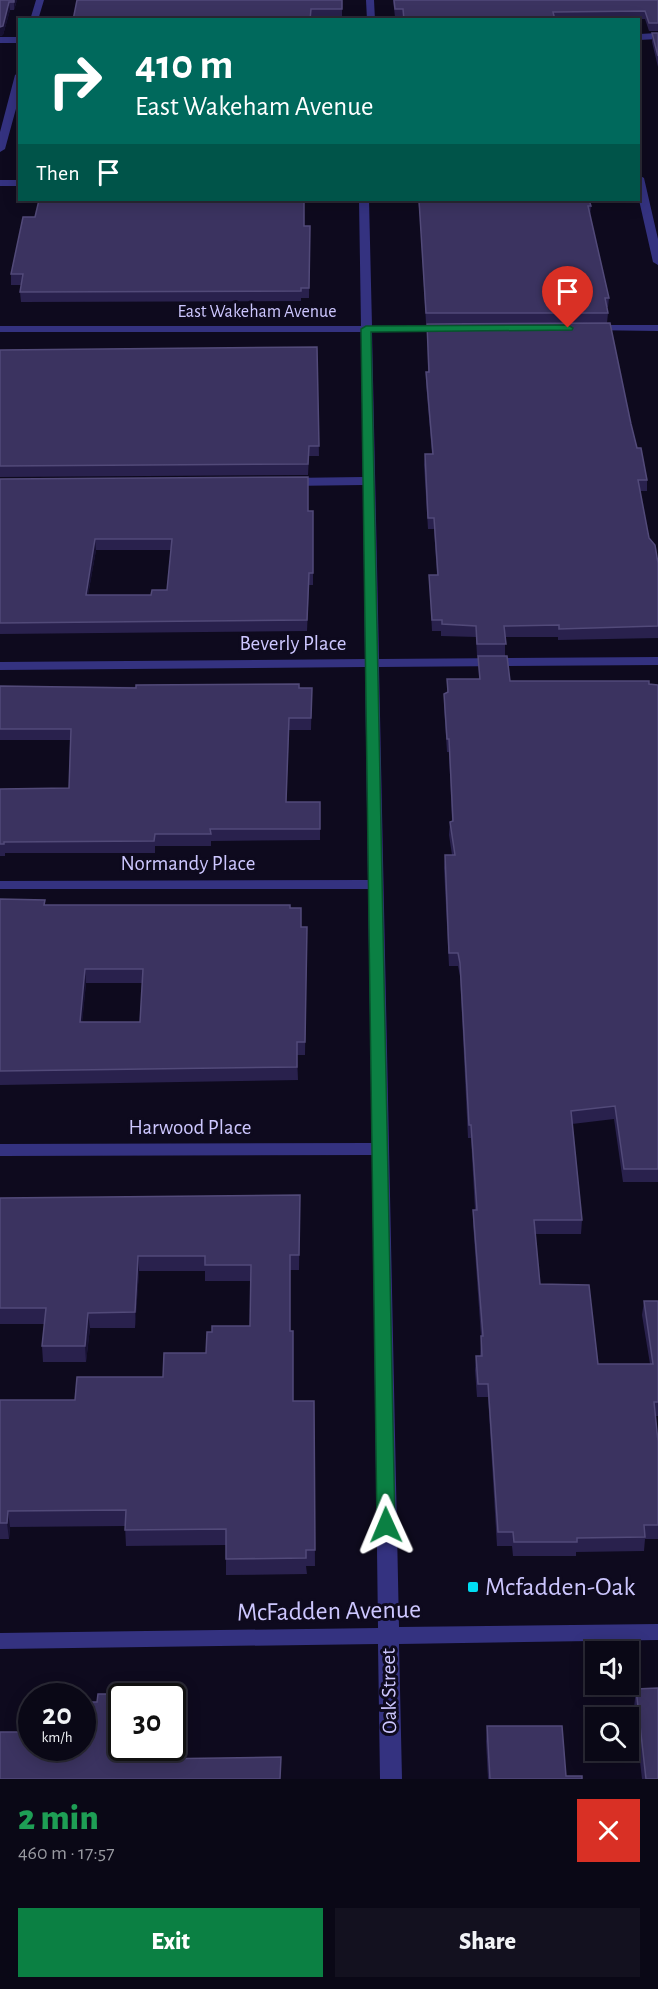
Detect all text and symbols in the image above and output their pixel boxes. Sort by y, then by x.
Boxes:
icon: right [36,42,114,120]
text: 410 m [135,44,233,86]
text: East Wakeham Avenue [135,93,373,120]
icon: arrive [92,156,125,189]
text: Then [36,162,80,184]
pin [542,266,593,328]
icon: arrive [551,275,584,308]
street label: East Wakeham Avenue [178,303,336,321]
street label: Beverly Place [240,633,346,654]
street label: Normandy Place [121,853,255,874]
street label: Harwood Place [129,1117,251,1138]
position arrow [354,1493,418,1557]
place label: Mcfadden-Oak [485,1574,635,1600]
marker: Mcfadden-Oak [466,1580,480,1594]
street label: McFadden Avenue [237,1596,421,1626]
map controls [585,1641,639,1761]
button: sound [585,1641,639,1695]
street label: Oak Street [378,1648,400,1734]
speed limit sign: 30 [108,1683,186,1761]
text: 20 [42,1700,72,1730]
button: search [585,1707,639,1761]
text: km/h [42,1730,72,1745]
button: close [577,1799,640,1862]
text: 2 min [18,1800,99,1836]
text: 460 m · 17:57 [18,1843,115,1863]
button: Exit [18,1908,323,1977]
button: Share [335,1908,640,1977]

